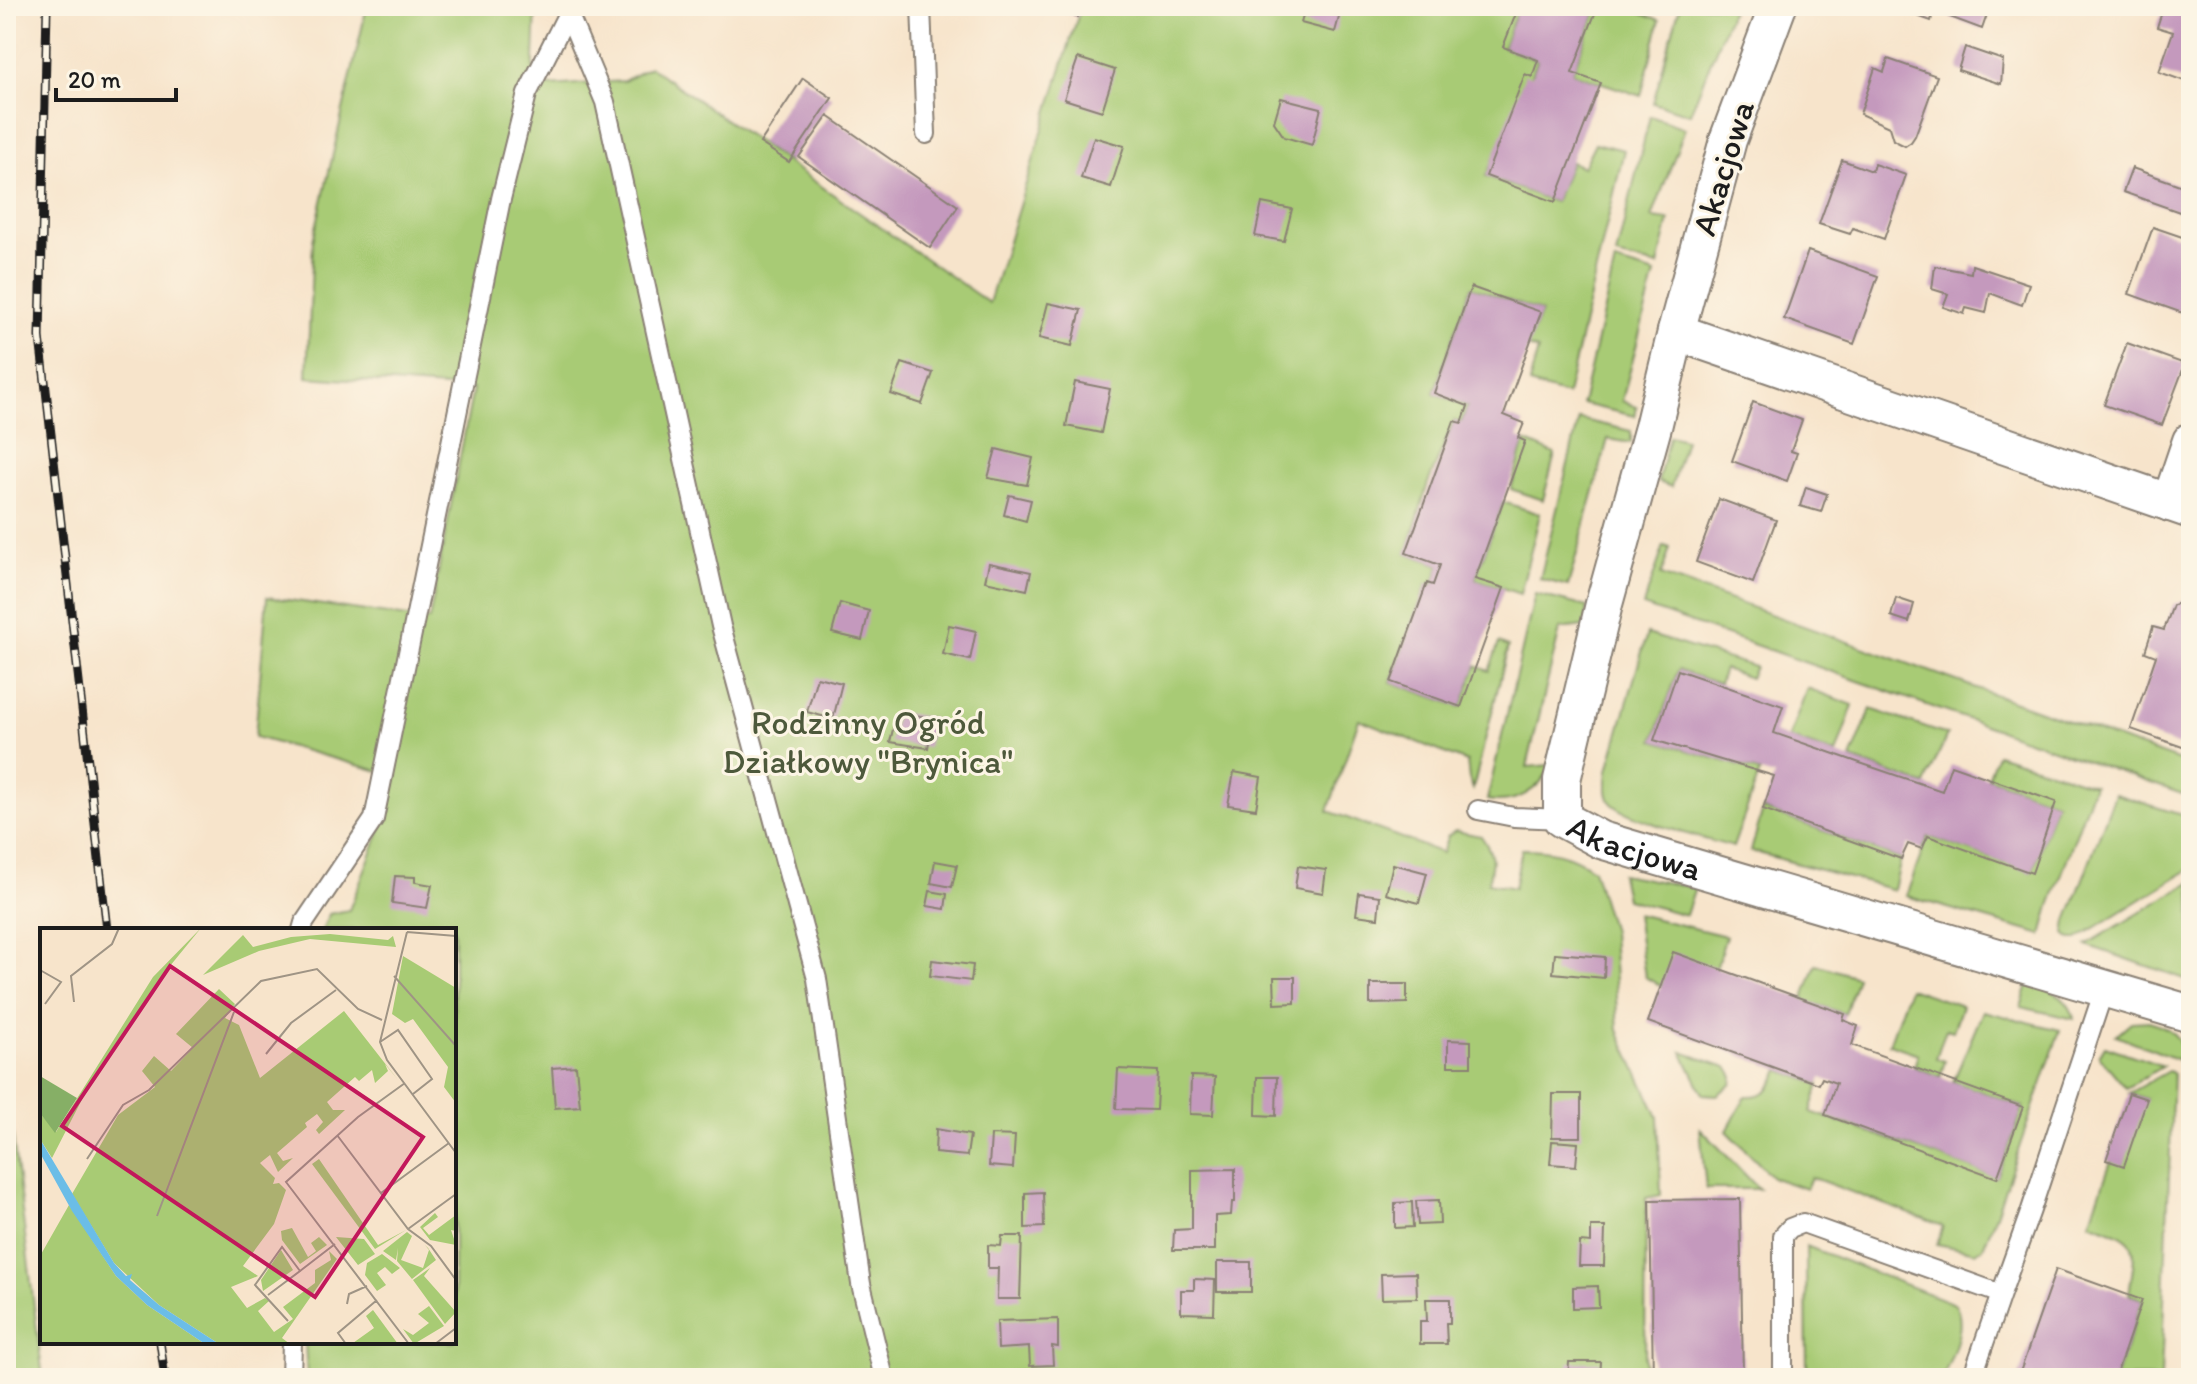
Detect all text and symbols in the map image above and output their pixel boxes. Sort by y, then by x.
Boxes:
scale bar [56,52,176,102]
text: 20 m [68,65,121,94]
street label: Akacjowa [1683,95,1763,240]
park label: Rodzinny Ogród Działkowy "Brynica" [723,702,1013,782]
street label: Akacjowa [1560,805,1707,889]
inset map [40,928,456,1344]

